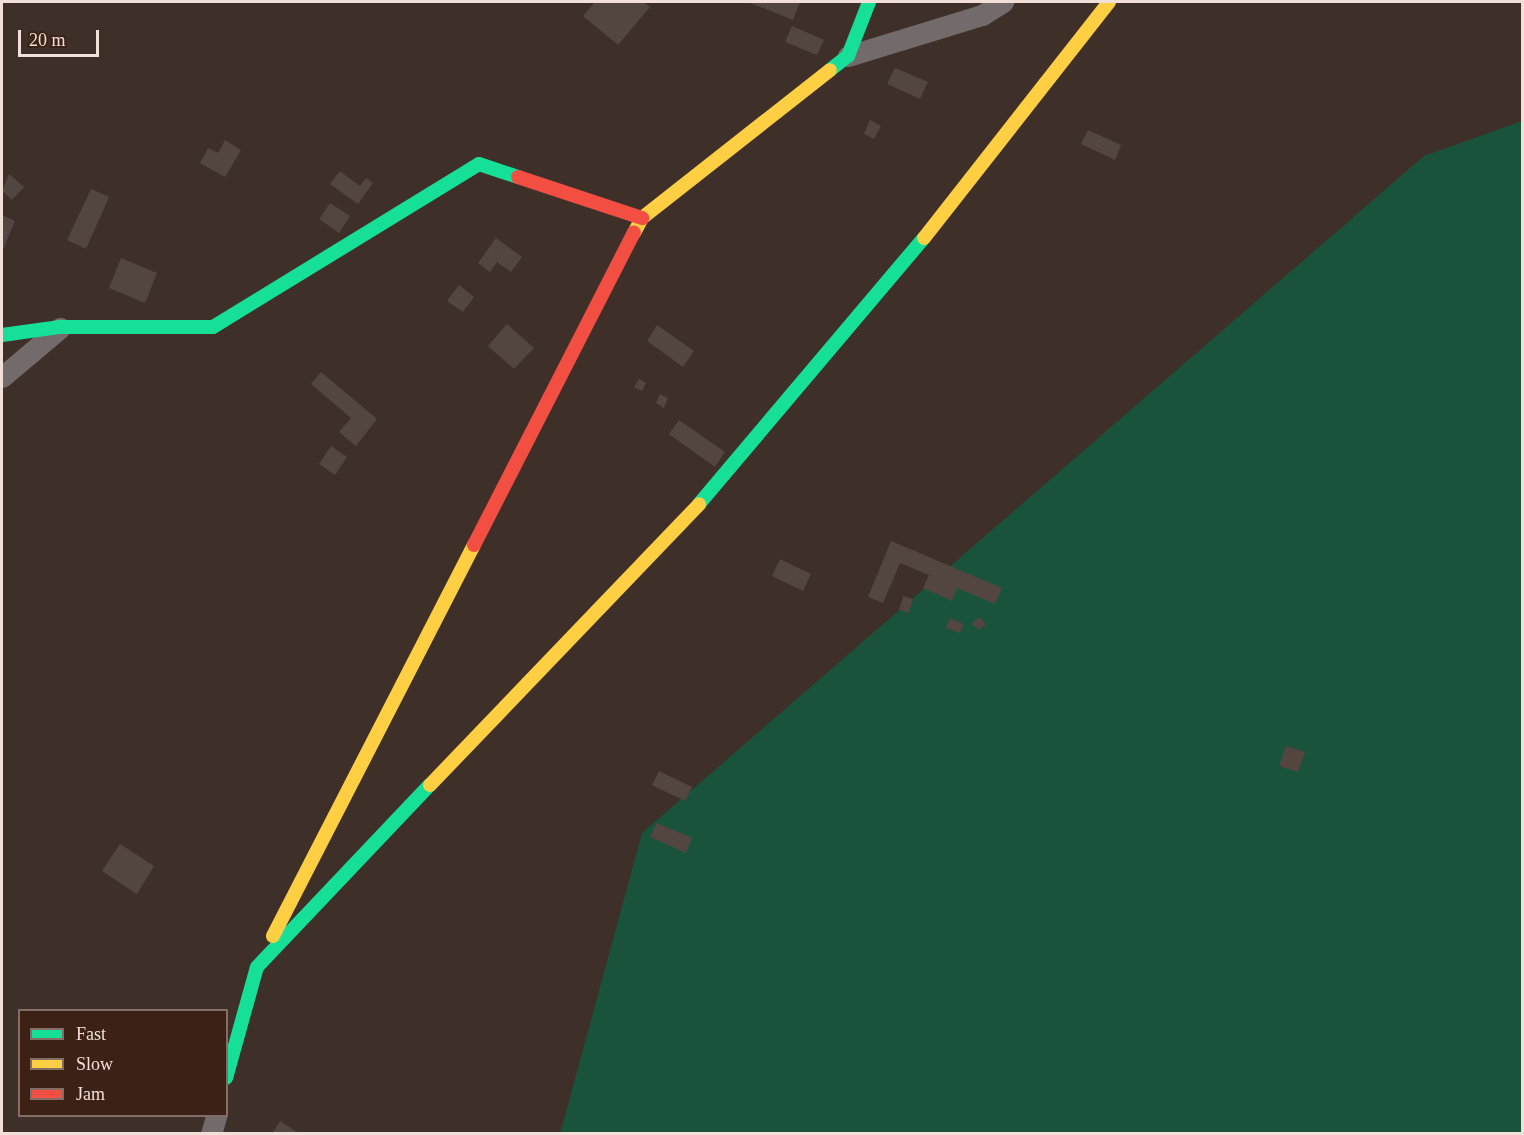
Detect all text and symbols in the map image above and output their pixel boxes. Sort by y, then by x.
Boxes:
scale bar [21,18,102,56]
text: 20 m [29,30,66,50]
legend [18,1009,228,1117]
text: Fast [76,1024,106,1044]
text: Slow [76,1054,113,1074]
text: Jam [76,1084,105,1104]

